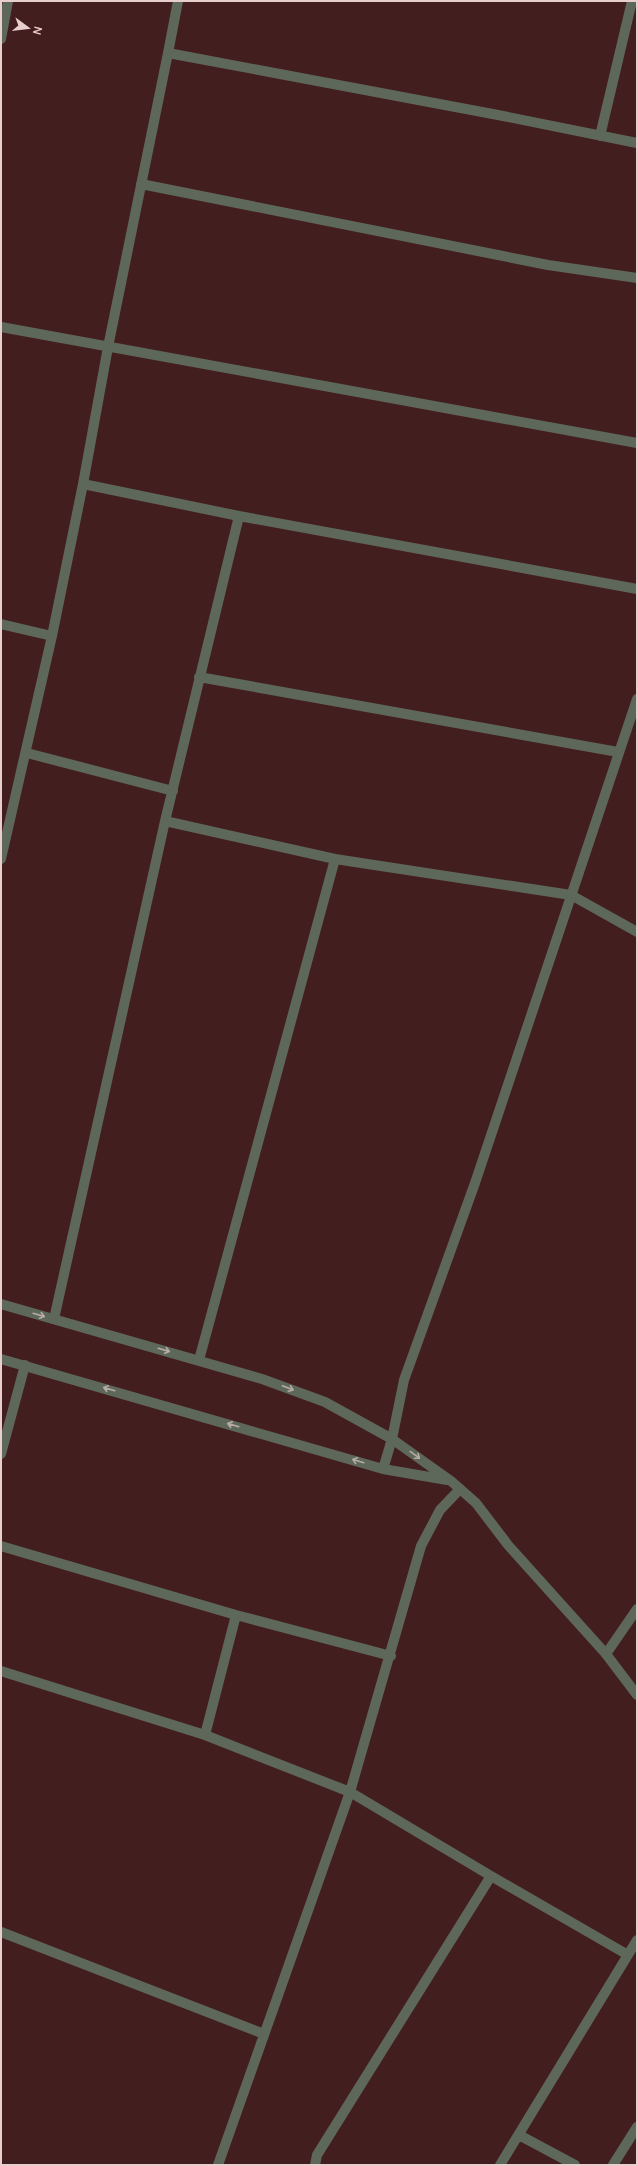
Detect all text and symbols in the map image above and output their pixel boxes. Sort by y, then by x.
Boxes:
north arrow [8,8,48,48]
text: N [30,25,46,37]
one-way arrow [32,1312,45,1319]
one-way arrow [157,1347,170,1354]
one-way arrow [102,1385,115,1392]
one-way arrow [281,1385,293,1393]
one-way arrow [227,1421,240,1428]
one-way arrow [409,1451,420,1459]
one-way arrow [352,1457,365,1464]

